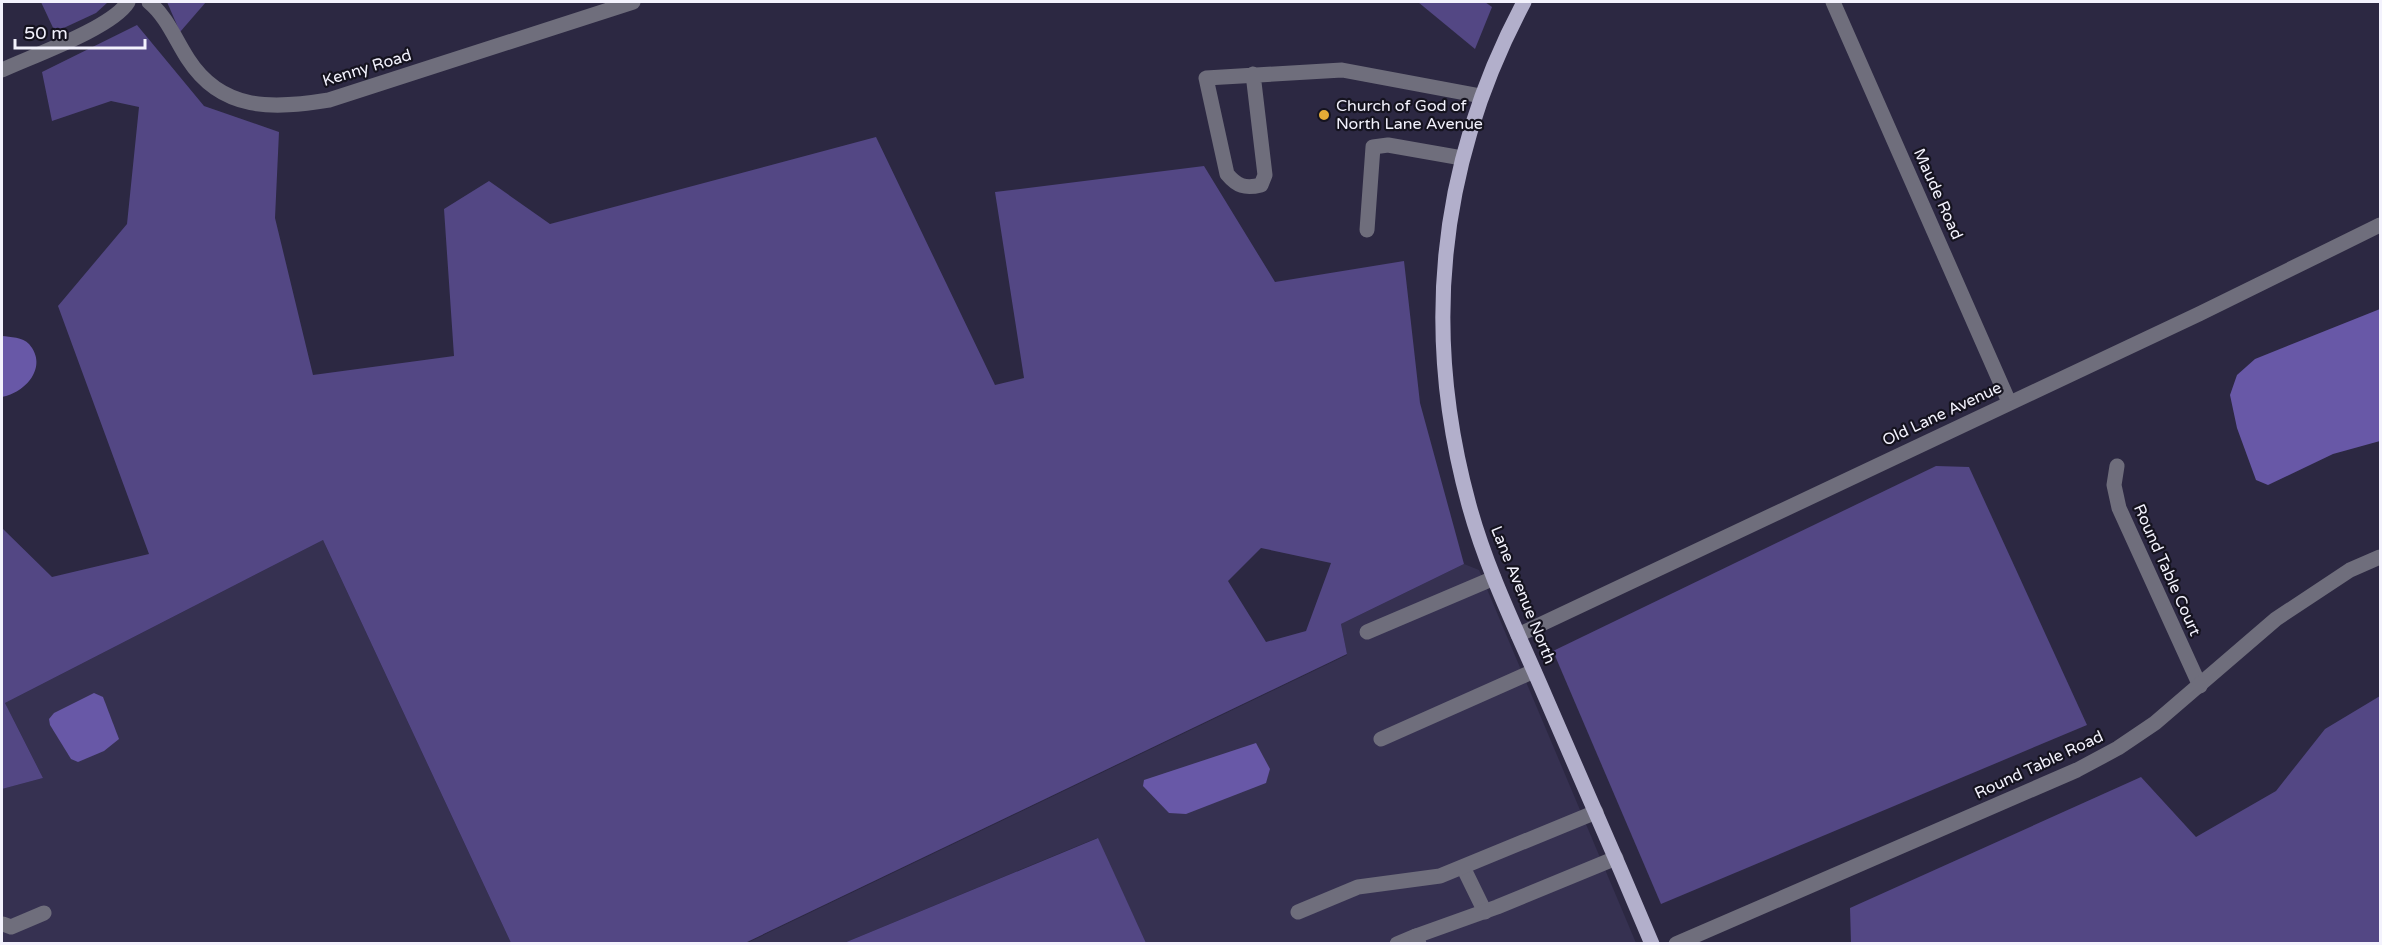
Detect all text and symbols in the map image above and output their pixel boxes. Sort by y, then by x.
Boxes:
scale bar [15,12,146,50]
text: 50 m [24,22,68,44]
street label: Kenny Road [320,45,414,91]
place label: Church of God of North Lane Avenue [1336,96,1483,134]
marker: Church of God of North Lane Avenue [1317,108,1331,122]
street label: Maude Road [1909,145,1967,243]
street label: Old Lane Avenue [1879,378,2005,450]
street label: Round Table Court [2129,501,2205,639]
street label: Lane Avenue North [1486,523,1560,667]
street label: Round Table Road [1971,726,2107,804]

